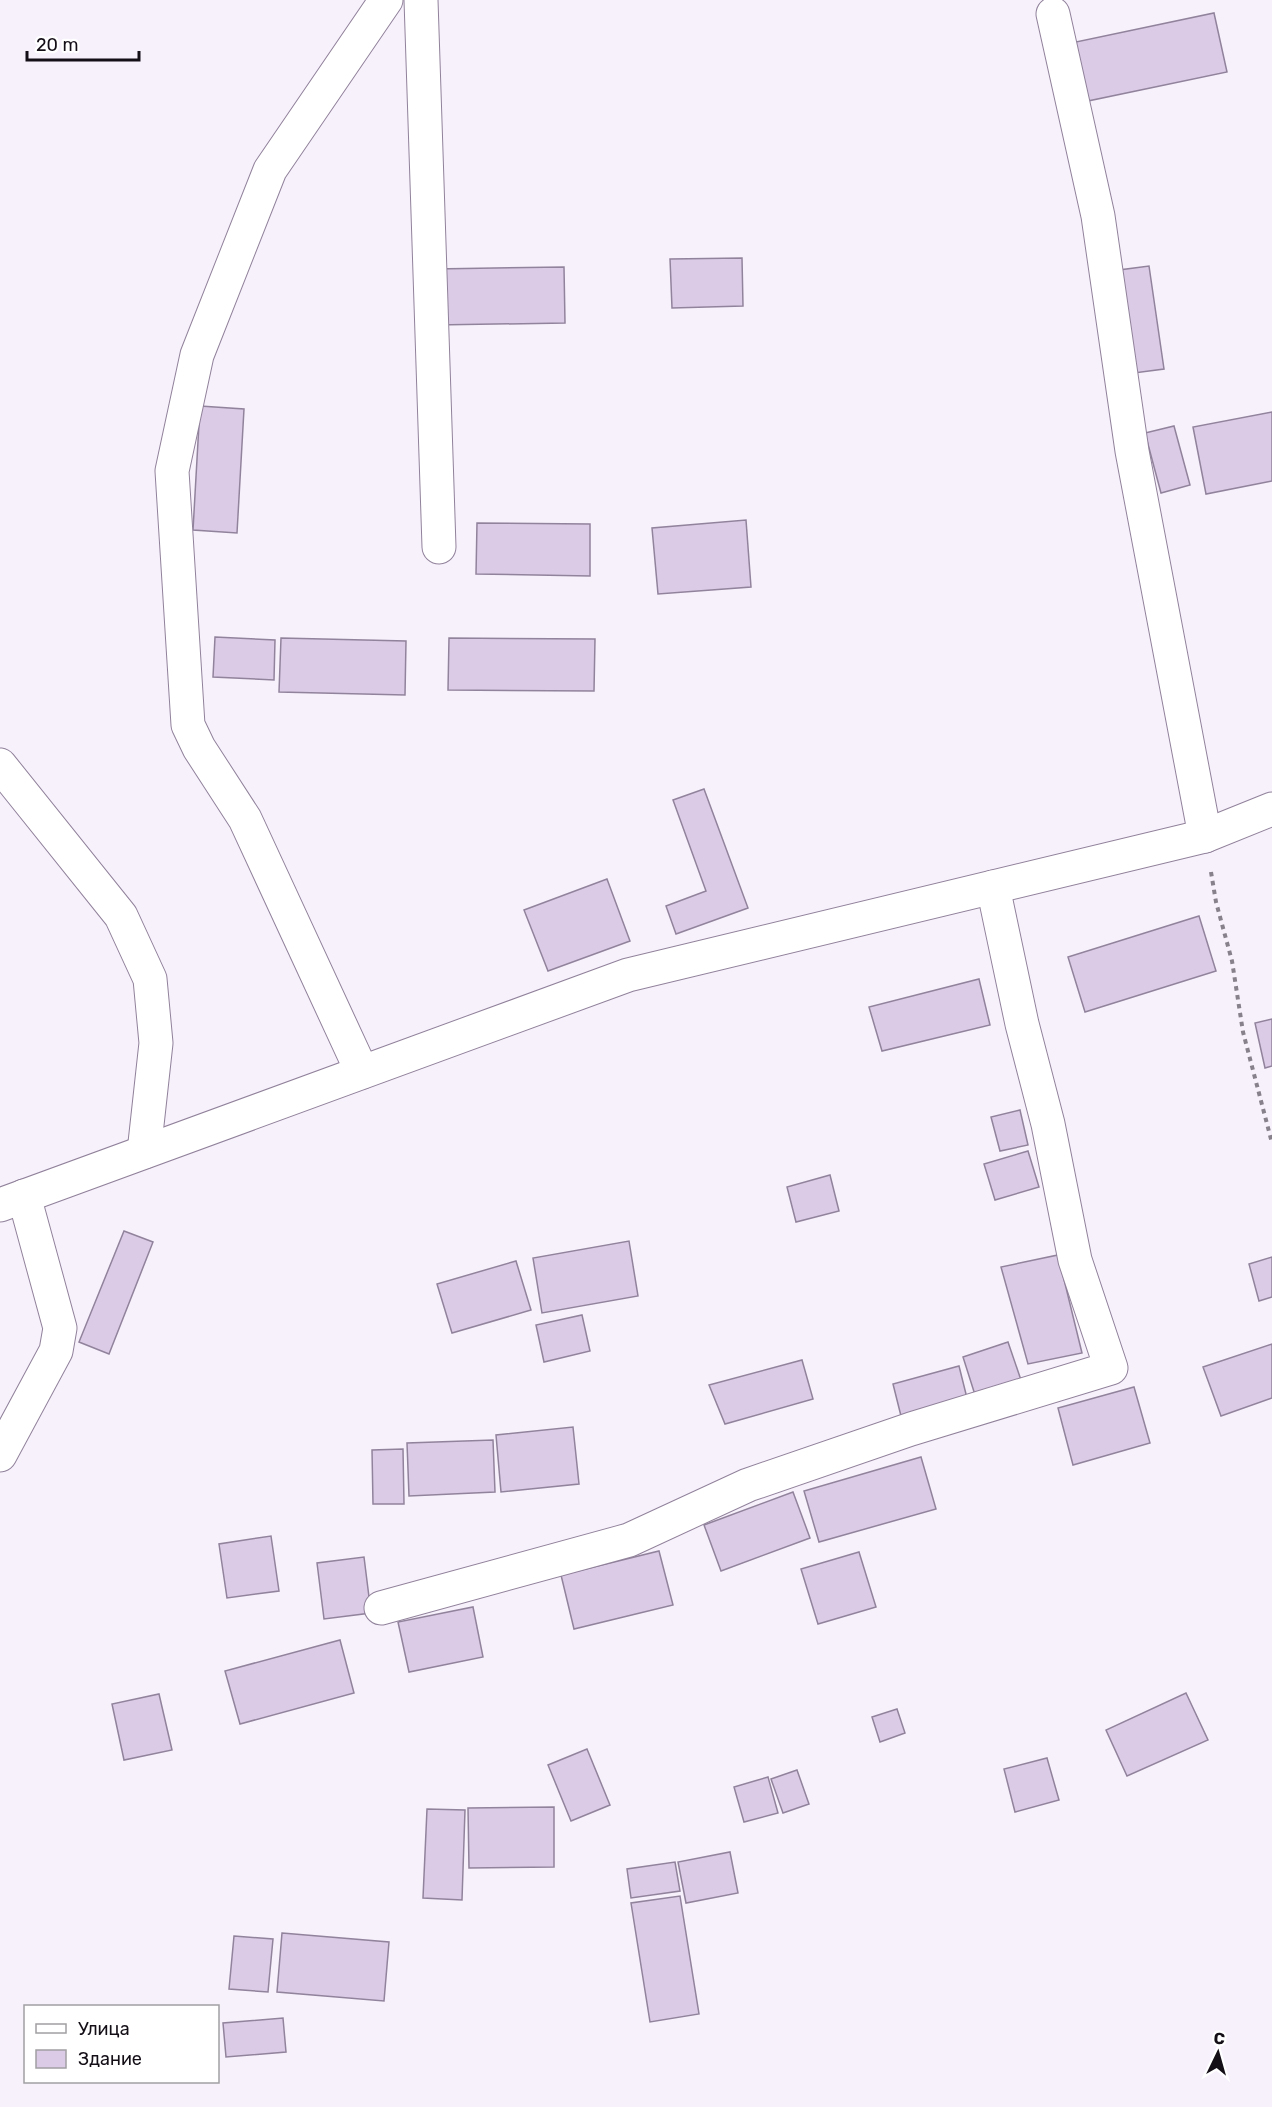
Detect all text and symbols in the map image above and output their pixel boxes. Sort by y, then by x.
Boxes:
scale bar [27,24,140,62]
text: 20 m [36,34,78,56]
legend [24,2005,219,2083]
text: Улица [78,2018,130,2040]
north arrow [1188,2023,1248,2083]
text: С [1213,2029,1226,2049]
text: Здание [78,2048,142,2070]

